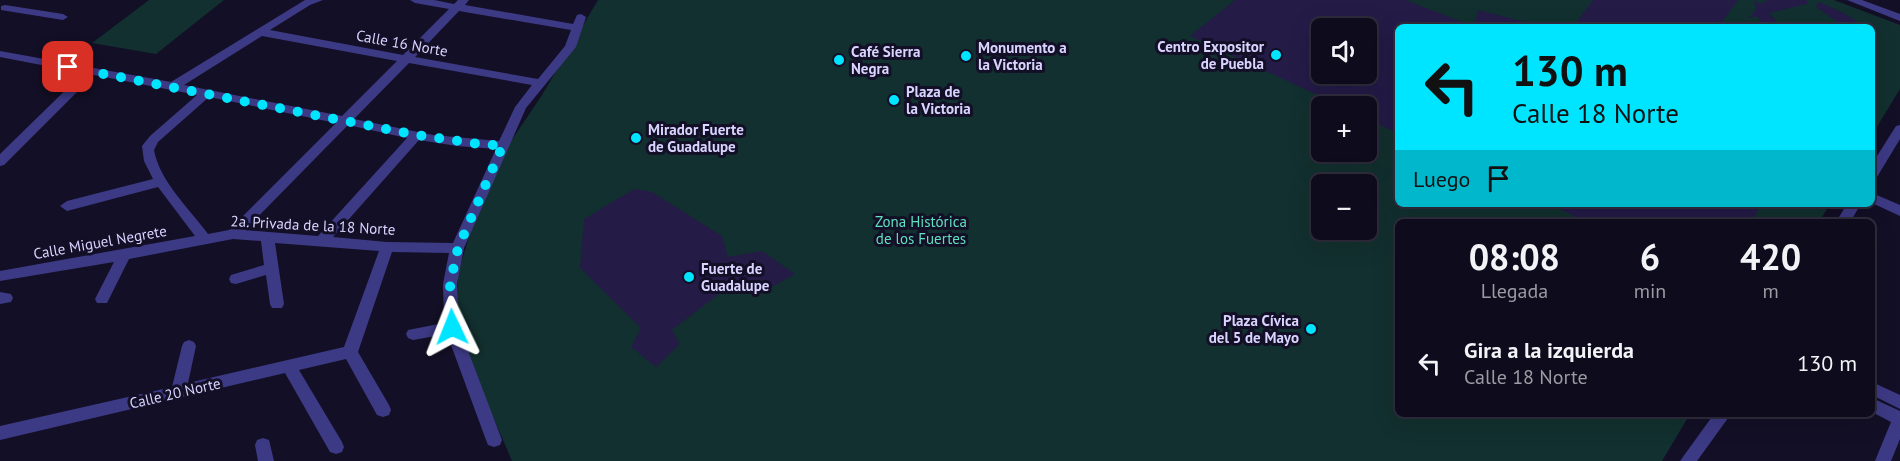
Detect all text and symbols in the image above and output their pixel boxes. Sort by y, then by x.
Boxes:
map controls [1311,18,1377,240]
button: sound [1311,18,1377,84]
street label: Calle 16 Norte [355,26,449,60]
place label: Centro Expositor de Puebla [1157,37,1265,73]
place label: Monumento a la Victoria [978,38,1067,74]
pin [42,41,93,92]
place label: Café Sierra Negra [851,42,920,78]
text: 130 m [1512,43,1628,98]
marker: Centro Expositor de Puebla [1269,48,1283,62]
icon: left [1413,48,1491,126]
marker: Monumento a la Victoria [959,49,973,63]
icon: arrive [51,50,84,83]
marker: Café Sierra Negra [832,53,846,67]
place label: Plaza de la Victoria [906,82,971,118]
marker: Plaza de la Victoria [887,93,901,107]
button: + [1311,96,1377,162]
text: Calle 18 Norte [1512,96,1679,130]
place label: Mirador Fuerte de Guadalupe [648,120,744,156]
marker: Mirador Fuerte de Guadalupe [629,131,643,145]
icon: arrive [1482,162,1515,195]
text: Luego [1413,165,1470,193]
button: − [1311,174,1377,240]
street label: 2a. Privada de la 18 Norte [230,211,396,239]
park label: Zona Histórica de los Fuertes [875,212,967,248]
street label: Calle Miguel Negrete [32,221,168,263]
text: 08:08 [1469,233,1560,280]
text: 6 [1640,233,1660,280]
text: 420 [1740,233,1801,280]
place label: Fuerte de Guadalupe [701,259,770,295]
marker: Fuerte de Guadalupe [682,270,696,284]
text: Llegada [1481,278,1548,304]
text: min [1634,278,1666,304]
text: m [1763,278,1779,304]
position arrow [420,295,484,359]
place label: Plaza Cívica del 5 de Mayo [1209,311,1299,347]
marker: Plaza Cívica del 5 de Mayo [1304,322,1318,336]
text: Gira a la izquierda [1464,336,1634,364]
icon: left [1413,347,1446,380]
text: 130 m [1797,349,1857,377]
text: Calle 18 Norte [1464,364,1588,390]
street label: Calle 20 Norte [128,373,222,413]

